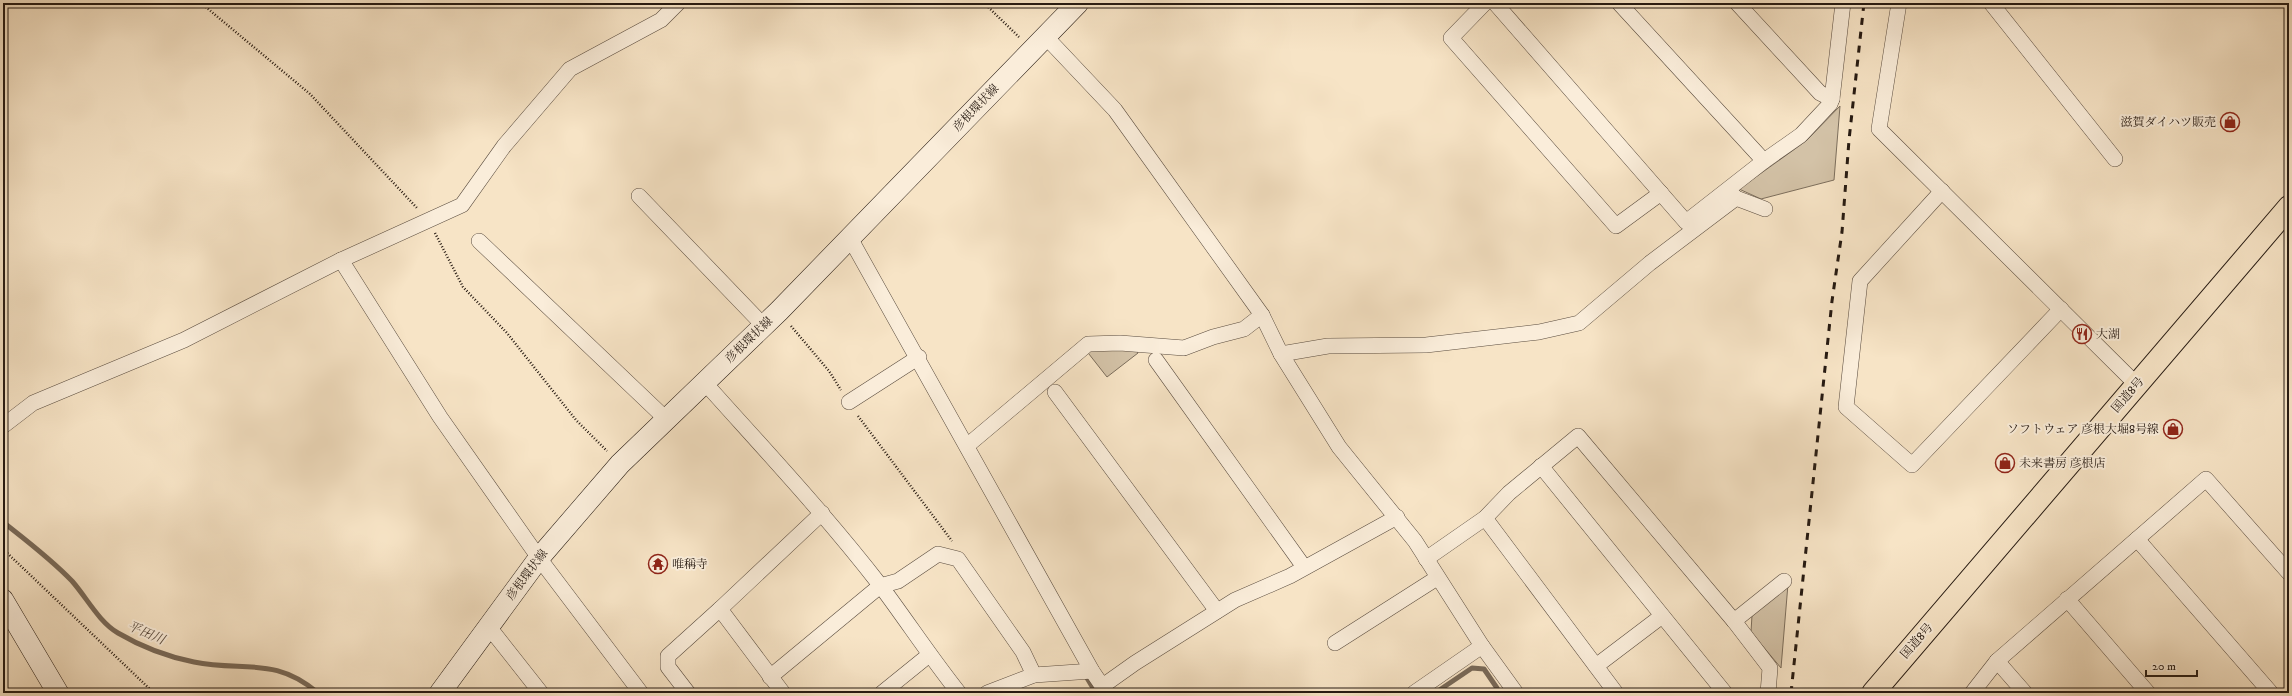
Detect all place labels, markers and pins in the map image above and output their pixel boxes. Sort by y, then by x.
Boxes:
shop icon: 滋賀ダイハツ販売 [2219,111,2241,133]
place label: 滋賀ダイハツ販売 [2120,115,2216,130]
restaurant icon: 大湖 [2071,323,2093,345]
place label: 大湖 [2096,327,2120,342]
shop icon: ソフトウェア 彦根大堀8号線 [2162,418,2184,440]
place label: ソフトウェア 彦根大堀8号線 [2007,422,2159,437]
shop icon: 未来書房 彦根店 [1994,452,2016,474]
place label: 未来書房 彦根店 [2019,456,2106,471]
temple icon: 唯稱寺 [647,553,669,575]
place label: 唯稱寺 [672,557,708,572]

